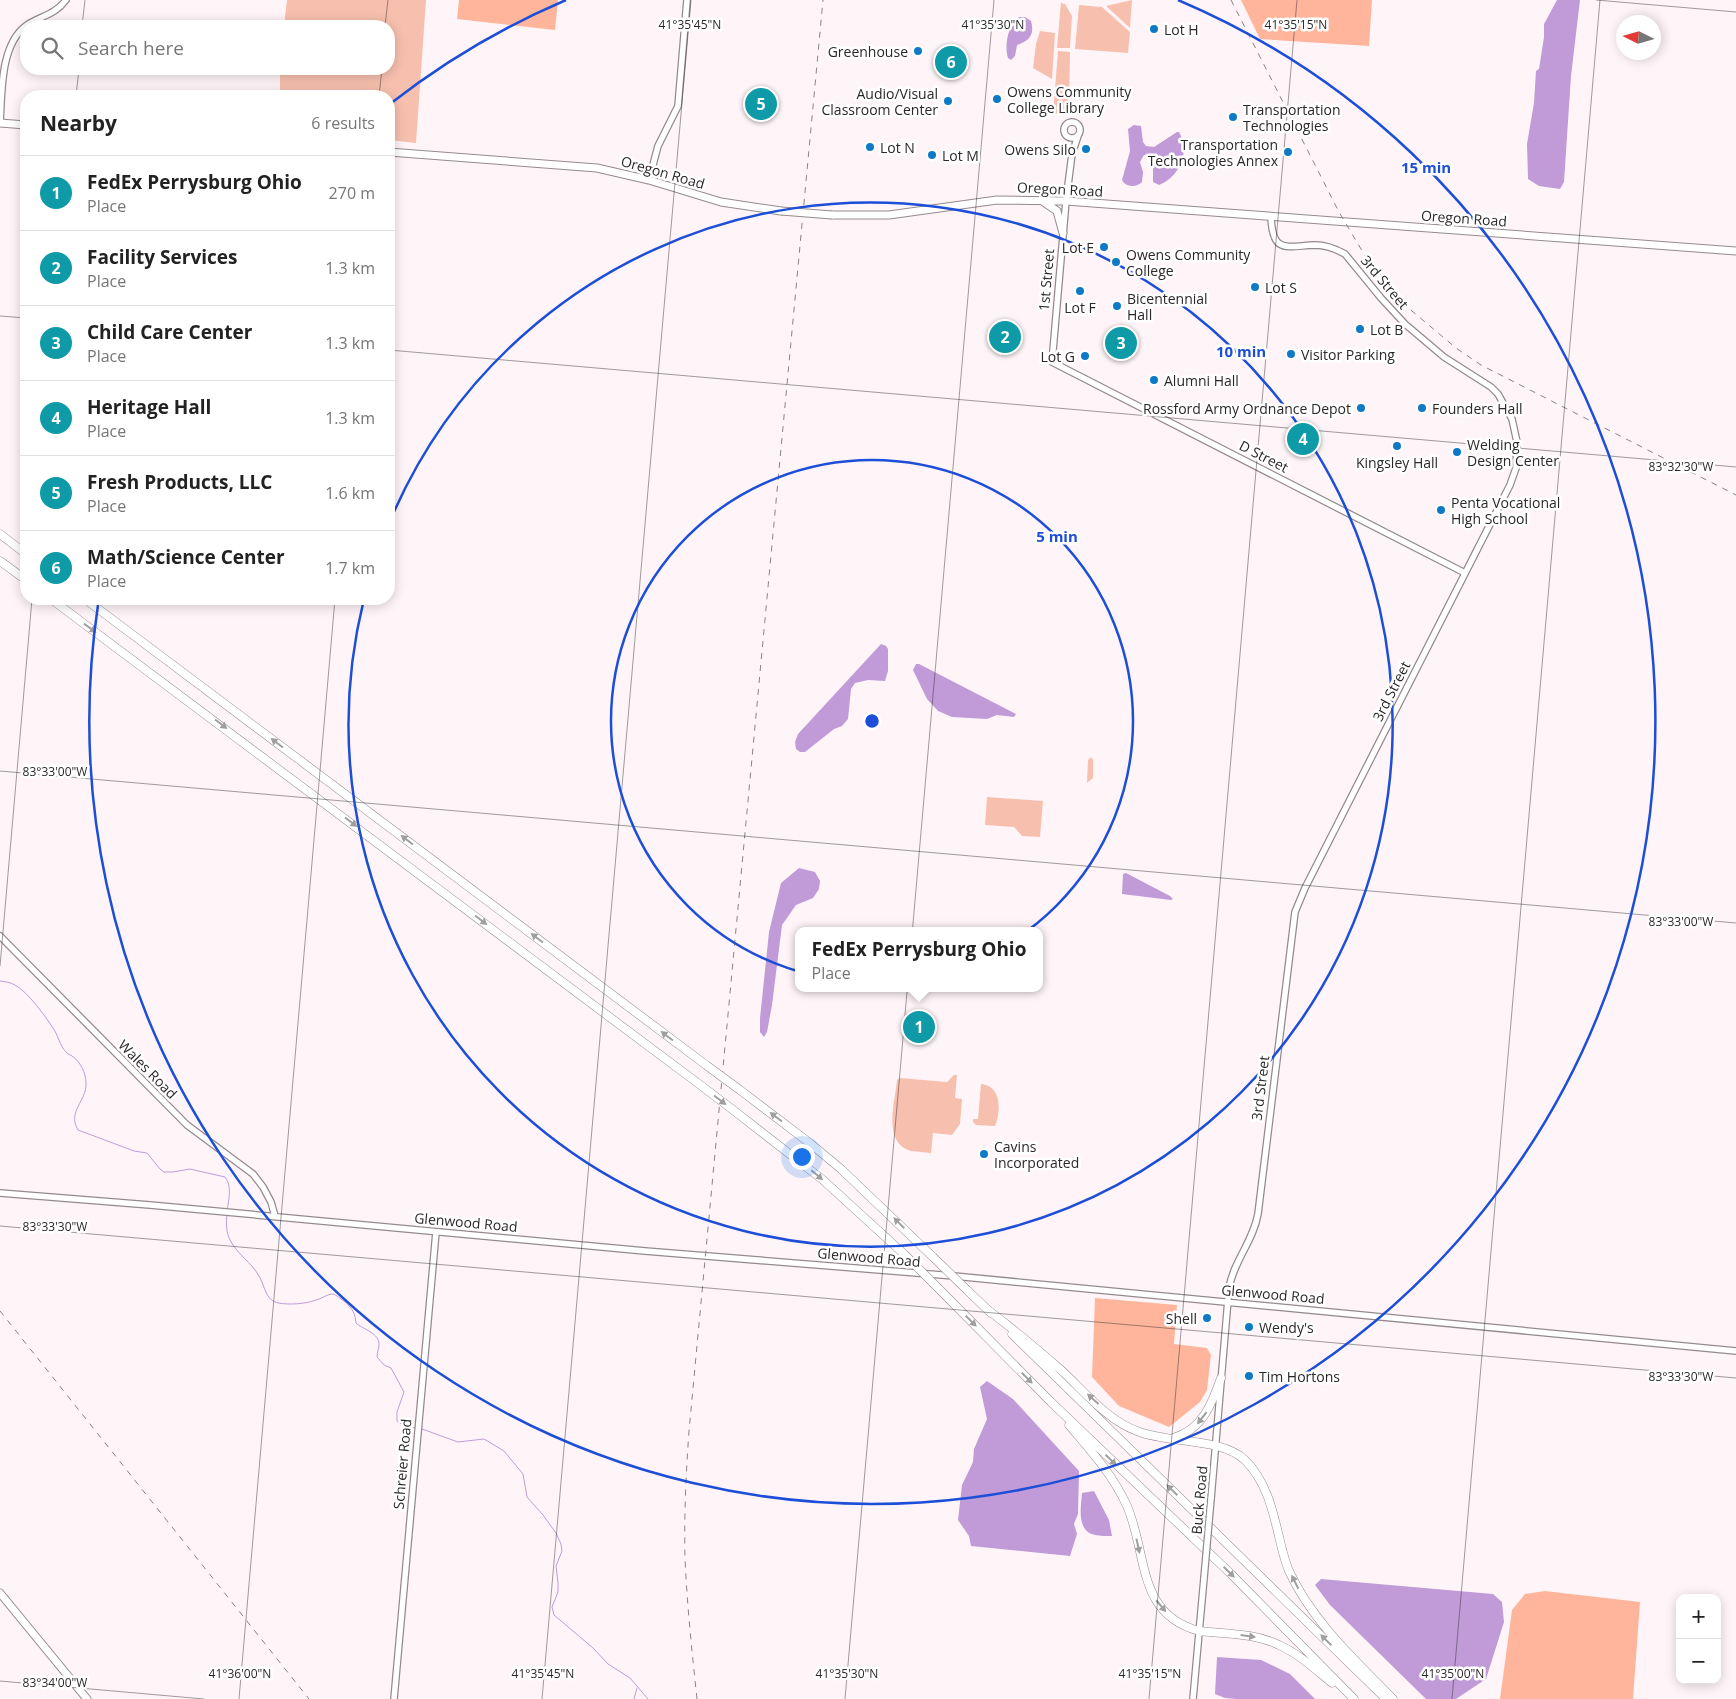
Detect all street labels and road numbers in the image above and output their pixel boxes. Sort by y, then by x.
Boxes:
street label: Oregon Road [619,151,707,193]
street label: Oregon Road [1016,177,1104,201]
street label: Oregon Road [1420,206,1508,230]
street label: 1st Street [1034,248,1058,312]
street label: 3rd Street [1357,251,1413,313]
street label: D Street [1236,436,1292,476]
street label: 3rd Street [1368,658,1414,724]
street label: Wales Road [114,1035,182,1103]
street label: 3rd Street [1247,1055,1273,1121]
street label: Glenwood Road [414,1208,518,1236]
street label: Glenwood Road [817,1243,921,1271]
street label: Glenwood Road [1221,1280,1325,1308]
street label: Schreier Road [389,1418,415,1510]
street label: Buck Road [1187,1465,1211,1535]

